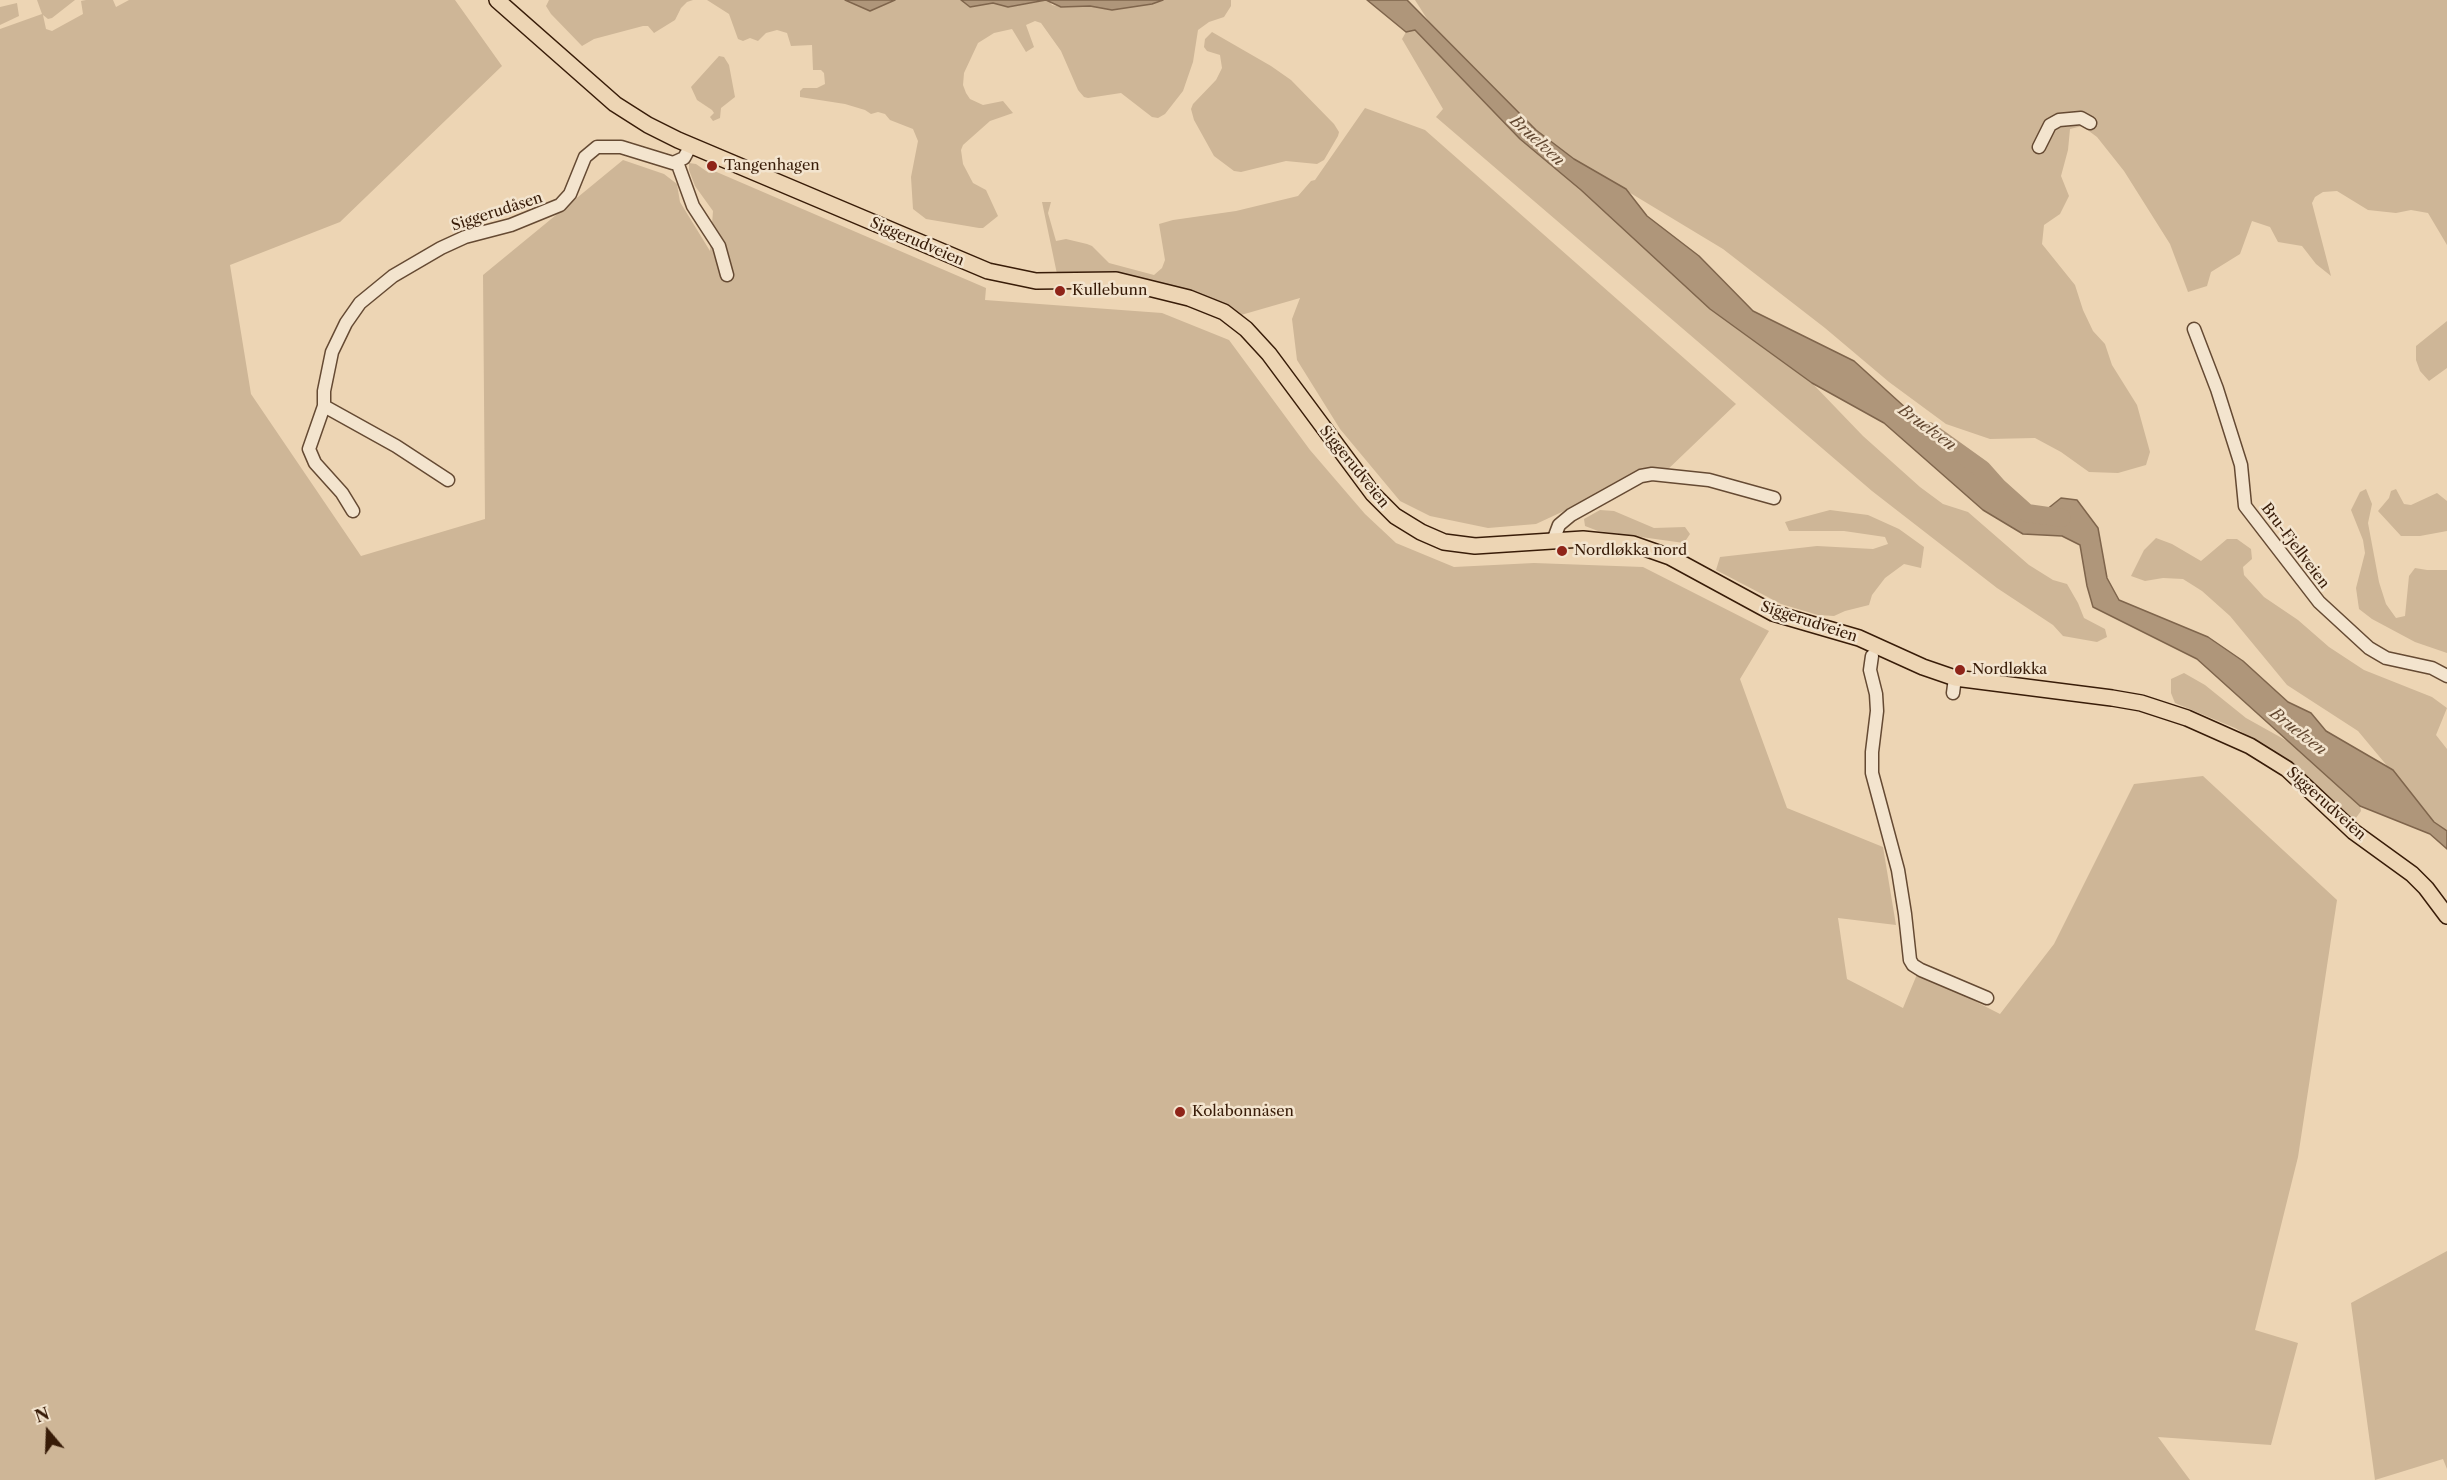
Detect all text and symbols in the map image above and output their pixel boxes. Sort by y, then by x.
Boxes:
water label: Bruelven [1506,112,1568,170]
place label: Tangenhagen [724,157,820,175]
marker: Tangenhagen [705,159,719,173]
street label: Siggerudåsen [449,189,545,235]
street label: Siggerudveien [867,214,967,270]
place label: Kullebunn [1072,282,1147,300]
marker: Kullebunn [1053,284,1067,298]
water label: Bruelven [1895,401,1959,455]
street label: Siggerudveien [1315,422,1393,512]
street label: Bru-Fjellveien [2257,500,2333,592]
place label: Nordløkka nord [1574,542,1687,560]
marker: Nordløkka nord [1555,544,1569,558]
street label: Siggerudveien [1758,598,1860,646]
place label: Nordløkka [1972,661,2047,679]
marker: Nordløkka [1953,663,1967,677]
water label: Bruelven [2266,704,2330,760]
street label: Siggerudveien [2283,764,2369,844]
place label: Kolabonnåsen [1192,1103,1294,1121]
marker: Kolabonnåsen [1173,1105,1187,1119]
north arrow [18,1402,78,1462]
text: N [32,1403,52,1427]

